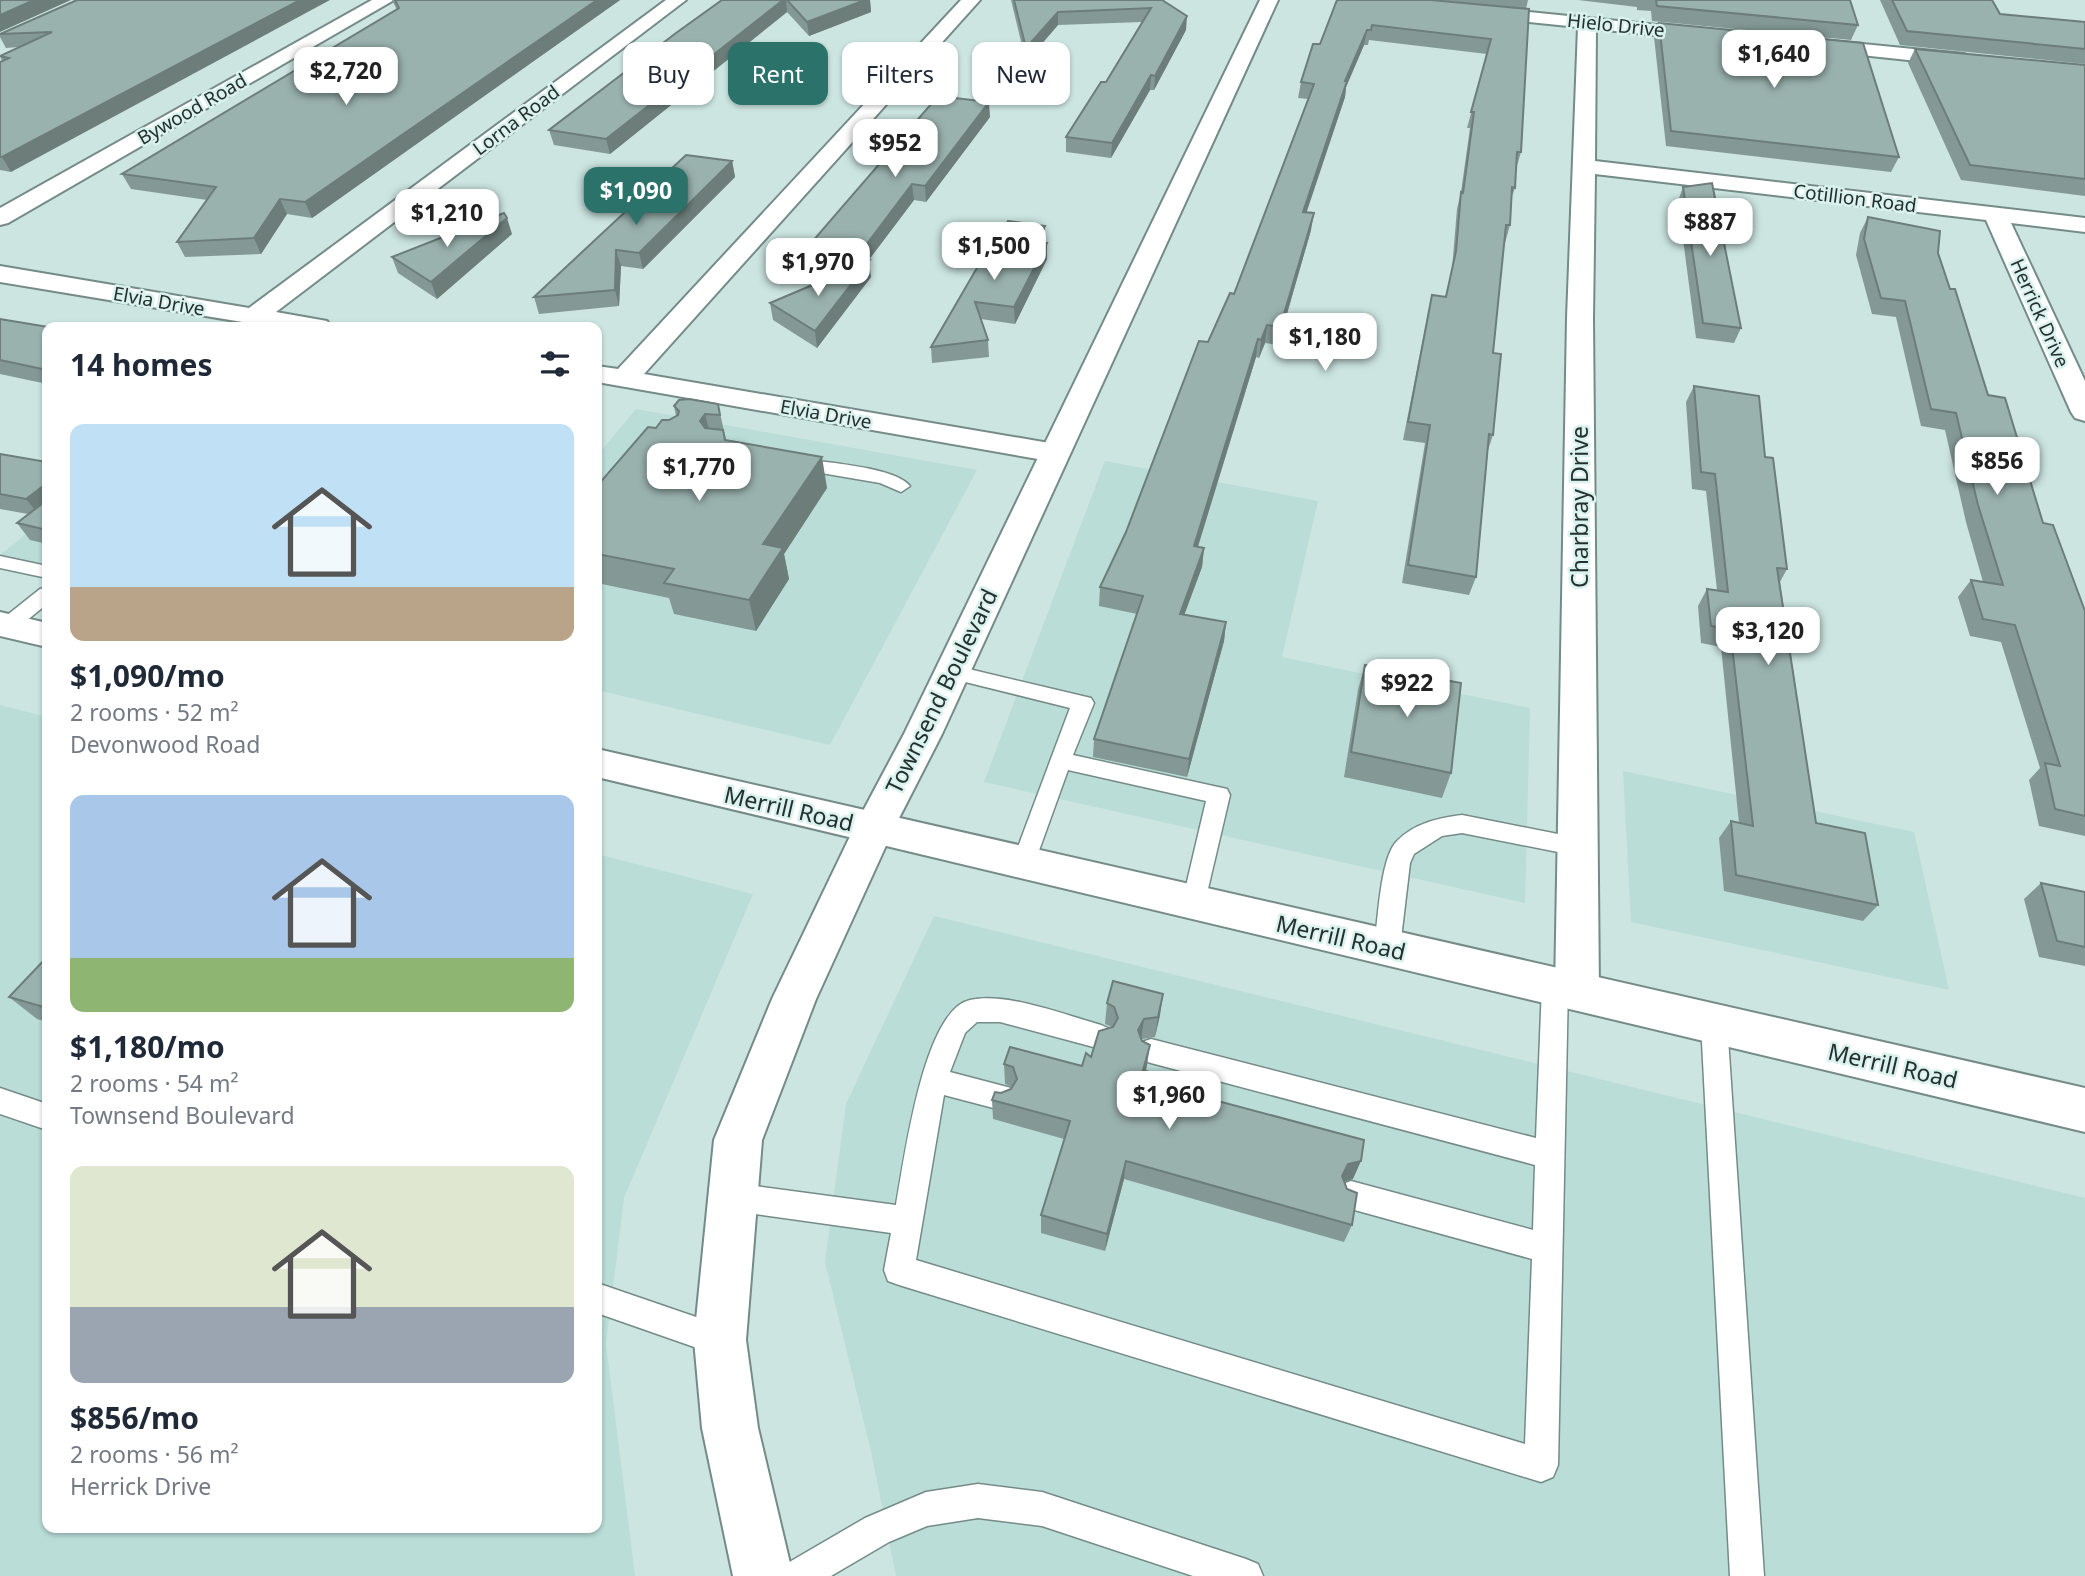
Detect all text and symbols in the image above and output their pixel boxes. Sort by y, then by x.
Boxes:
street label: Hielo Drive [1566,7,1666,43]
pin: $1,640 [1717,31,1831,90]
text: $1,640 [1738,37,1810,69]
chip: Buy [623,42,714,105]
chip: Rent [728,42,828,105]
chip: Filters [842,42,958,105]
chip: New [972,42,1070,105]
pin: $2,720 [289,48,403,107]
text: $2,720 [310,54,382,86]
street label: Bywood Road [133,67,251,151]
street label: Lorna Road [467,79,565,161]
pin: $952 [854,120,936,179]
text: $952 [869,126,921,158]
pin: $1,090 [579,168,693,227]
text: $1,090 [600,174,672,206]
street label: Cotillion Road [1792,178,1918,218]
pin: $1,210 [390,190,504,249]
text: $1,210 [411,196,483,228]
pin: $887 [1669,198,1751,258]
text: $887 [1684,205,1736,237]
pin: $1,500 [937,222,1051,282]
text: $1,500 [958,229,1030,261]
pin: $1,970 [761,238,875,298]
text: $1,970 [782,245,854,277]
street label: Herrick Drive [2004,254,2076,372]
street label: Elvia Drive [111,280,207,322]
pin: $1,180 [1268,314,1382,373]
text: $1,180 [1289,320,1361,352]
text: 14 homes [70,344,213,385]
icon: filters [536,345,574,383]
street label: Elvia Drive [778,393,874,435]
street label: Charbray Drive [1563,426,1595,588]
pin: $856 [1956,438,2038,497]
pin: $1,770 [642,444,756,503]
text: $856 [1971,444,2023,476]
text: $1,770 [663,450,735,482]
icon: home [259,469,385,595]
street label: Townsend Boulevard [877,583,1005,799]
pin: $3,120 [1711,608,1825,667]
text: $3,120 [1732,614,1804,646]
text: $1,090/mo [70,655,225,696]
pin: $922 [1366,660,1448,719]
text: $922 [1381,666,1433,698]
text: 2 rooms · 52 m² [70,696,239,728]
text: Devonwood Road [70,728,260,760]
street label: Merrill Road [721,778,857,838]
icon: home [259,840,385,966]
street label: Merrill Road [1273,907,1409,967]
text: $1,180/mo [70,1026,225,1067]
street label: Merrill Road [1825,1035,1961,1095]
text: 2 rooms · 54 m² [70,1067,239,1099]
pin: $1,960 [1112,1072,1226,1131]
text: $1,960 [1133,1078,1205,1110]
text: Townsend Boulevard [70,1099,295,1131]
icon: home [259,1211,385,1337]
text: $856/mo [70,1397,199,1438]
text: 2 rooms · 56 m² [70,1438,239,1470]
text: Herrick Drive [70,1470,211,1502]

